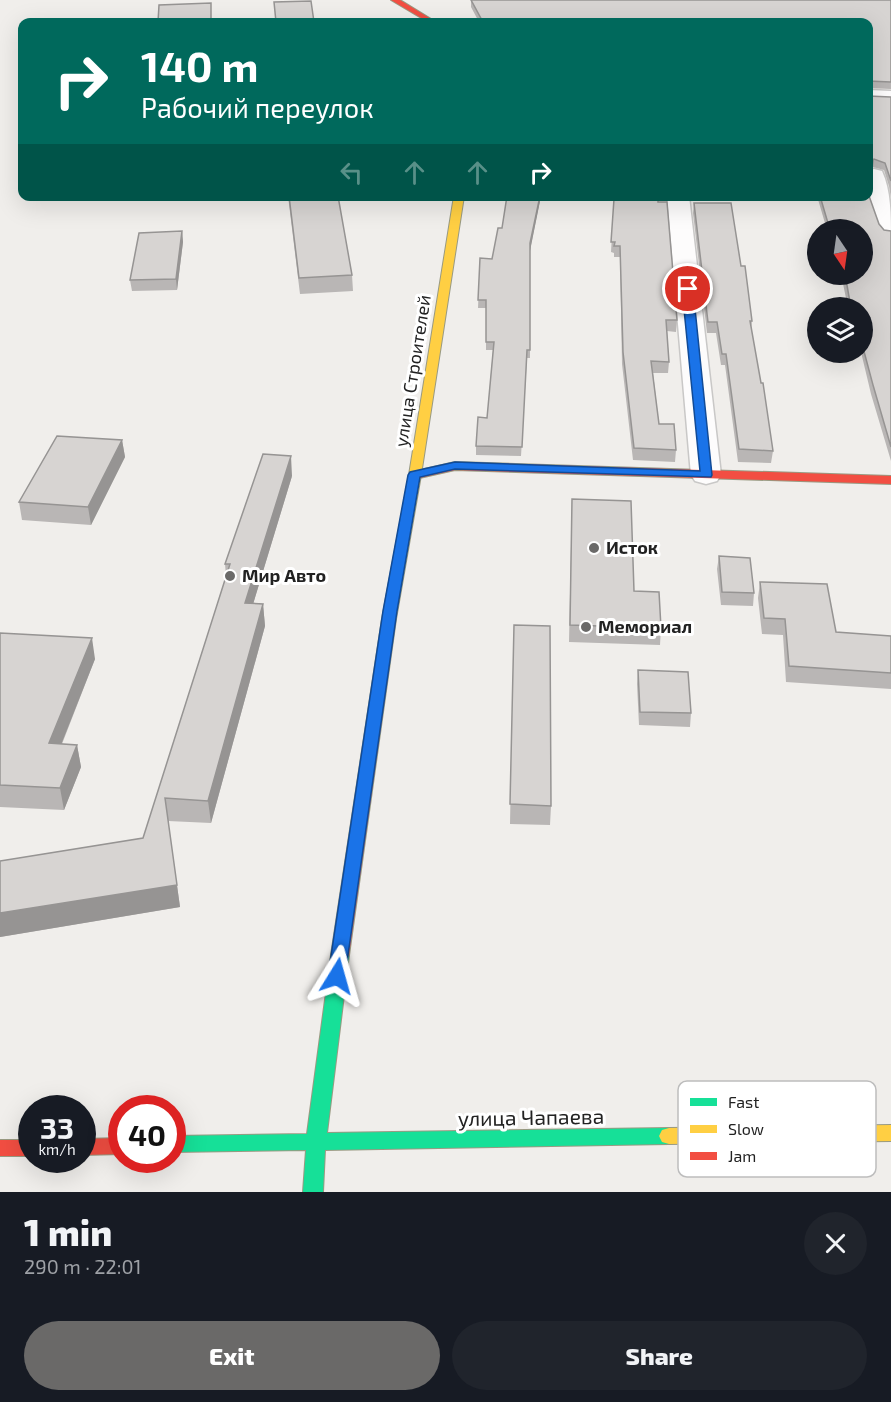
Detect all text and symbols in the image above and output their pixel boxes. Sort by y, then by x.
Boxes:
text: 140 m [141,40,258,90]
icon: right [42,42,120,120]
text: Рабочий переулок [141,91,374,123]
icon: left [335,156,368,189]
icon: ahead [398,156,431,189]
icon: ahead [461,156,494,189]
icon: right [524,156,557,189]
north arrow [807,219,873,285]
map controls [807,219,873,363]
pin [662,263,713,314]
icon: arrive [671,272,704,305]
street label: улица Строителей [389,293,435,448]
button: layers [807,297,873,363]
place label: Исток [606,536,658,558]
marker: Исток [587,541,601,555]
place label: Мир Авто [242,564,326,586]
marker: Мир Авто [223,569,237,583]
place label: Мемориал [598,615,692,637]
marker: Мемориал [579,620,593,634]
position arrow [305,944,369,1008]
legend [678,1081,876,1177]
text: Fast [728,1092,759,1111]
speed limit sign: 40 [108,1095,186,1173]
street label: улица Чапаева [458,1103,604,1131]
text: 33 [40,1109,74,1145]
text: Slow [728,1119,764,1138]
text: km/h [38,1140,76,1158]
text: Jam [728,1146,756,1165]
text: 1 min [24,1210,112,1253]
button: close [804,1212,867,1275]
text: 290 m · 22:01 [24,1254,142,1278]
button: Exit [24,1321,440,1390]
button: Share [452,1321,867,1390]

